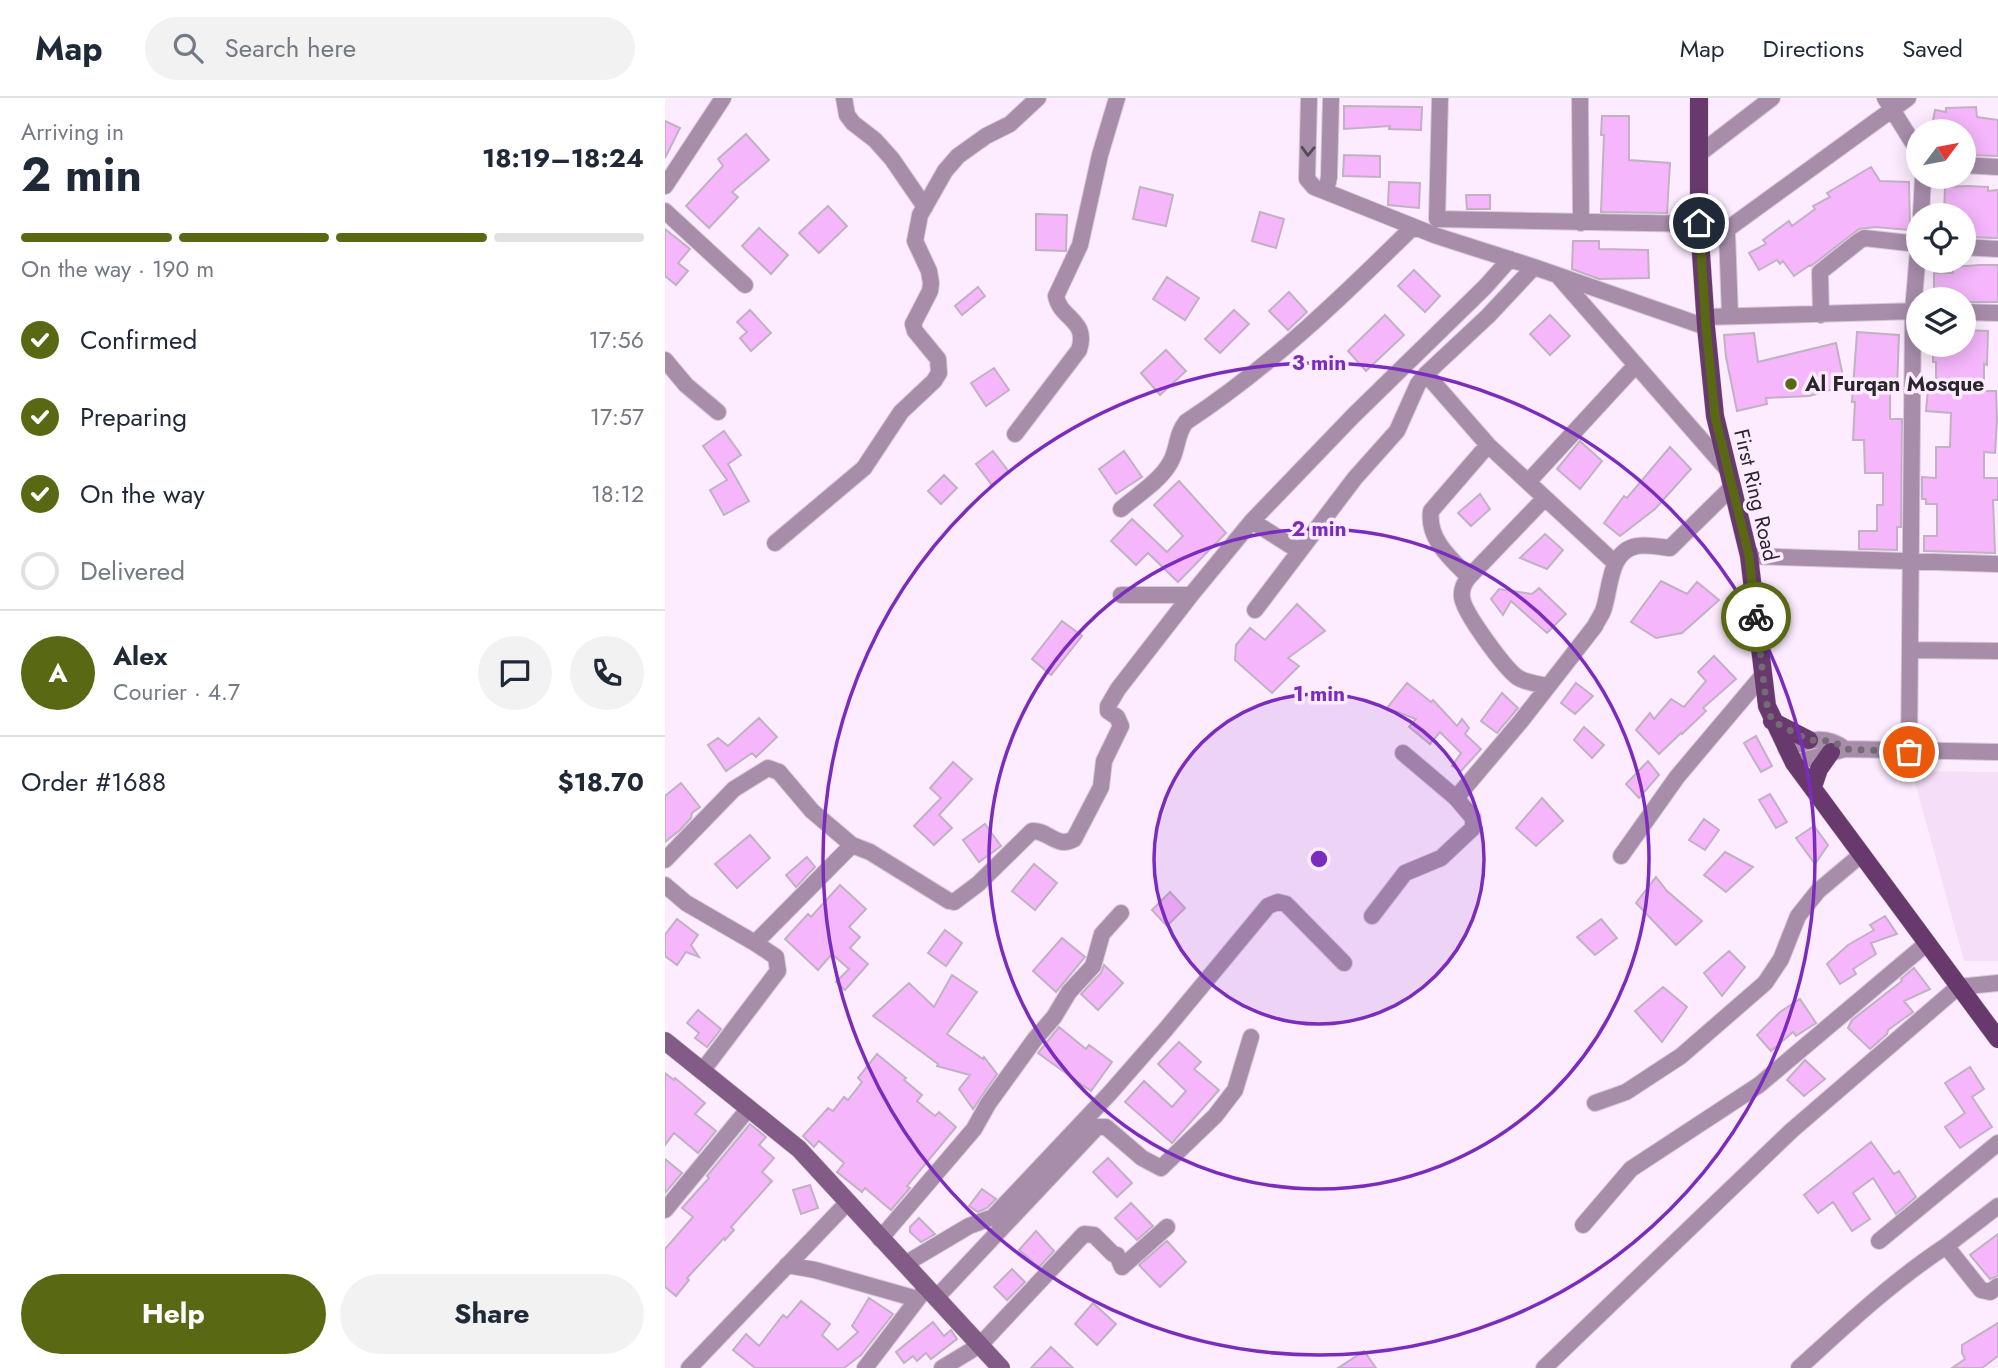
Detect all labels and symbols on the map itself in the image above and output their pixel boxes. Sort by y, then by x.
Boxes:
north arrow [1906,119,1976,189]
one-way arrow [1300,145,1315,156]
pin [1669,193,1729,253]
text: 3 min [1292,348,1346,378]
place label: Al Furqan Mosque [1804,369,1984,399]
marker: Al Furqan Mosque [1783,376,1799,392]
street label: First Ring Road [1726,426,1786,564]
text: 2 min [1291,514,1347,544]
courier [1721,582,1791,652]
text: 1 min [1293,679,1345,709]
pin [1879,722,1939,782]
centre of rings [1307,847,1331,871]

